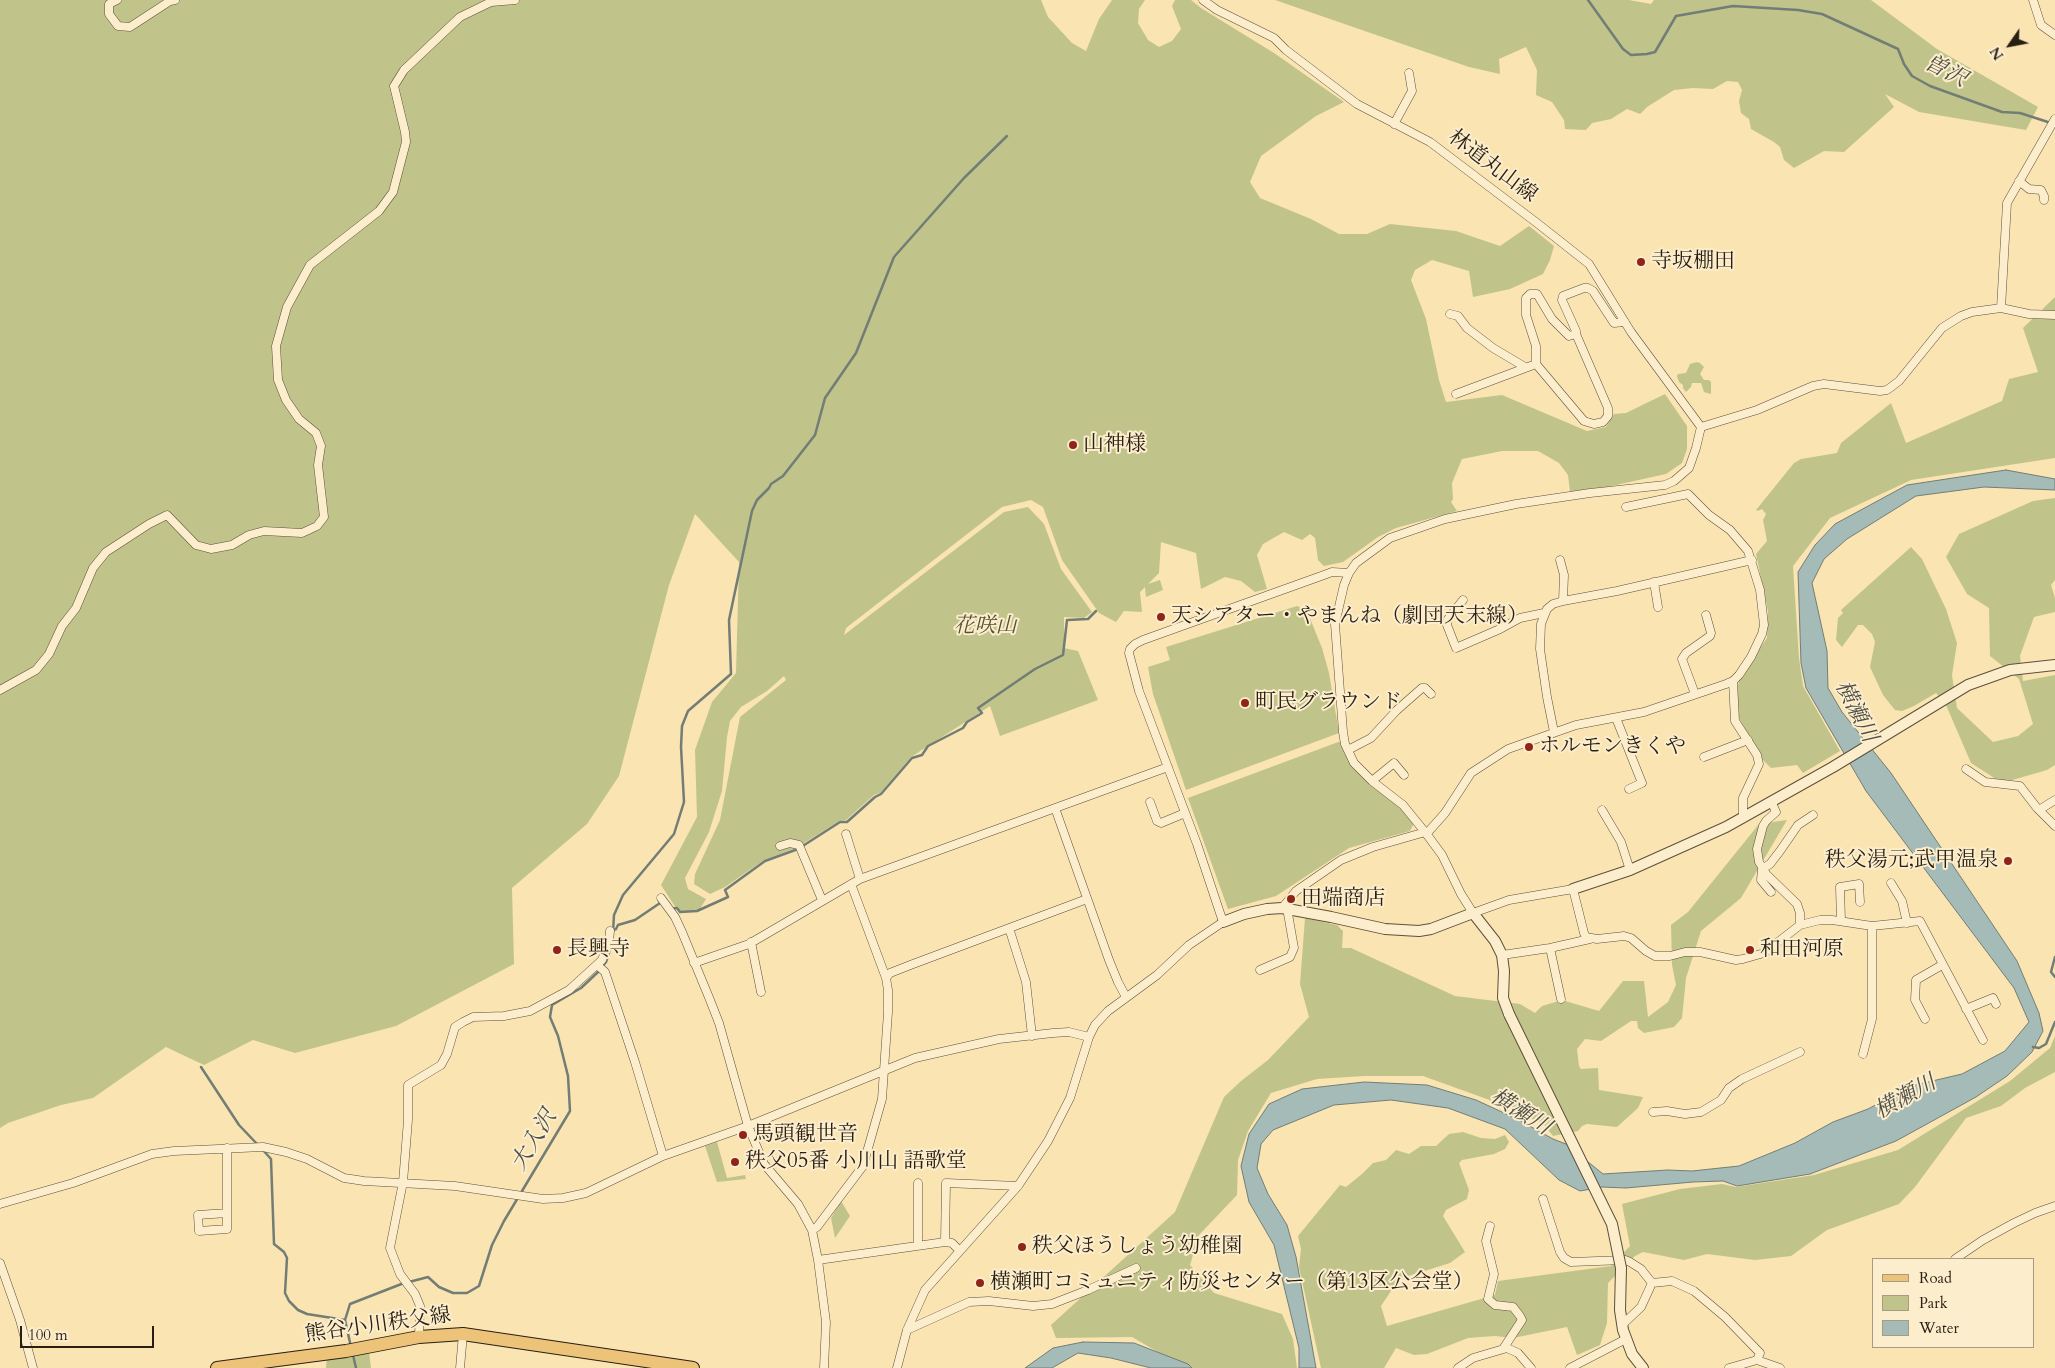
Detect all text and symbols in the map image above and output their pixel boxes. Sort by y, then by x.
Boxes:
north arrow [1985,20,2035,70]
text: N [1986,43,2008,64]
water label: 曽沢 [1919,50,1971,94]
street label: 林道丸山線 [1442,125,1542,209]
place label: 寺坂棚田 [1651,249,1735,275]
marker: 寺坂棚田 [1635,256,1647,268]
place label: 山神様 [1083,432,1146,458]
marker: 山神様 [1067,439,1079,451]
place label: 天シアター・やまんね（劇団天末線） [1171,604,1528,630]
marker: 天シアター・やまんね（劇団天末線） [1155,611,1167,623]
park label: 花咲山 [954,614,1016,640]
water label: 横瀬川 [1828,677,1882,747]
place label: 町民グラウンド [1255,690,1402,716]
marker: 町民グラウンド [1239,697,1251,709]
place label: ホルモンきくや [1539,734,1686,760]
marker: ホルモンきくや [1523,741,1535,753]
place label: 秩父湯元;武甲温泉 [1825,848,1998,874]
marker: 秩父湯元;武甲温泉 [2002,855,2014,867]
place label: 田端商店 [1301,886,1385,912]
marker: 田端商店 [1285,893,1297,905]
place label: 長興寺 [567,937,630,963]
place label: 和田河原 [1760,937,1844,963]
marker: 長興寺 [551,944,563,956]
marker: 和田河原 [1744,944,1756,956]
water label: 横瀬川 [1871,1070,1941,1126]
water label: 横瀬川 [1485,1084,1555,1142]
water label: 大入沢 [507,1106,563,1176]
place label: 馬頭観世音 [753,1122,858,1148]
marker: 馬頭観世音 [737,1129,749,1141]
place label: 秩父05番 小川山 語歌堂 [745,1149,967,1175]
marker: 秩父05番 小川山 語歌堂 [729,1156,741,1168]
place label: 秩父ほうしょう幼稚園 [1032,1234,1242,1260]
marker: 秩父ほうしょう幼稚園 [1016,1241,1028,1253]
legend [1872,1258,2035,1348]
text: Road [1919,1268,1952,1288]
place label: 横瀬町コミュニティ防災センター（第13区公会堂） [990,1270,1474,1296]
marker: 横瀬町コミュニティ防災センター（第13区公会堂） [974,1277,986,1289]
text: Park [1919,1293,1948,1313]
street label: 熊谷小川秩父線 [303,1303,453,1349]
scale bar [22,1316,156,1348]
text: Water [1919,1318,1959,1338]
text: 100 m [28,1325,68,1345]

